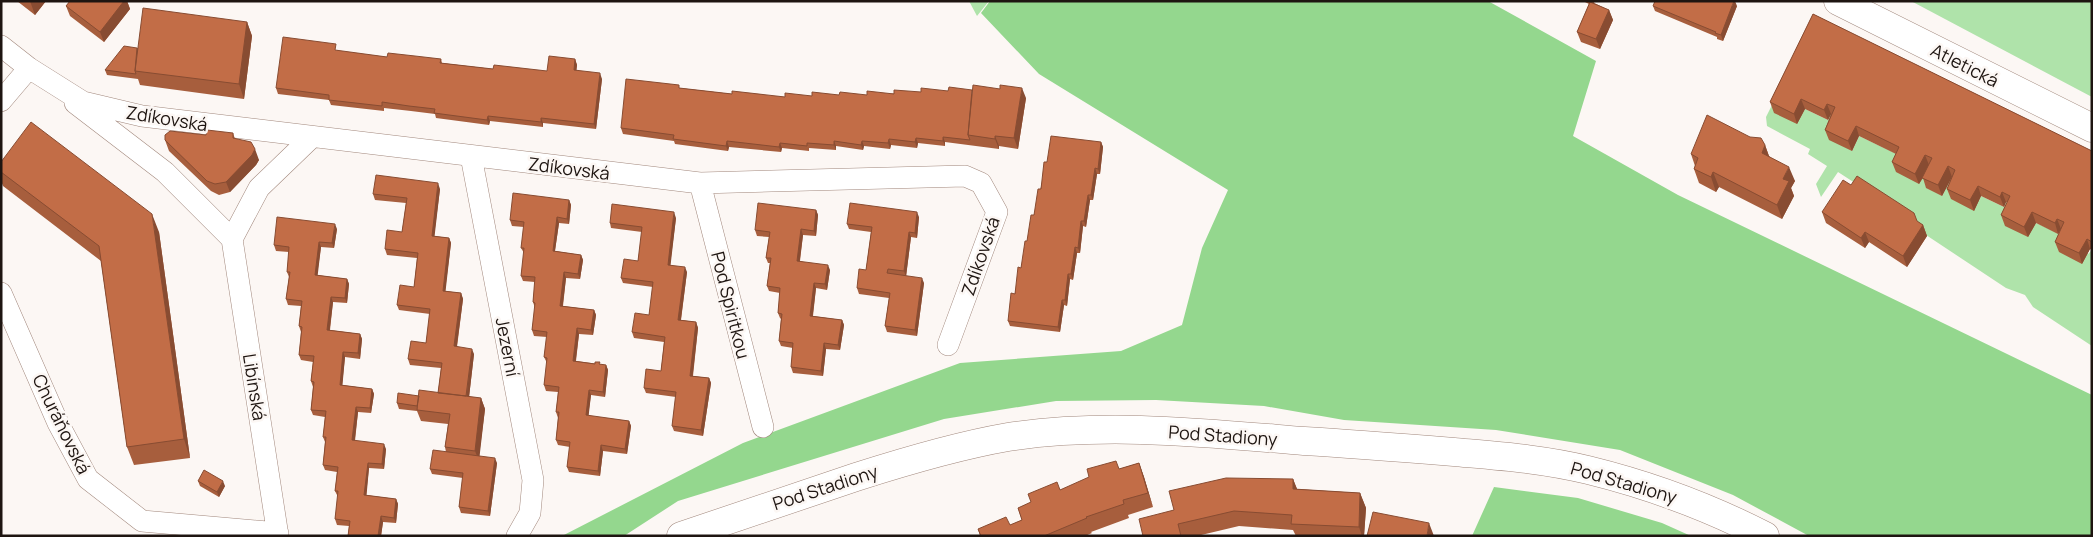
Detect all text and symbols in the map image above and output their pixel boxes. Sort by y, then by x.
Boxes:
street label: Atletická [1927,38,2003,92]
street label: Zdíkovská [125,100,209,136]
street label: Zdíkovská [527,151,611,185]
street label: Zdíkovská [955,213,1005,299]
street label: Pod Spiritkou [706,249,756,361]
street label: Jezerní [491,315,525,379]
street label: Libínská [238,352,272,422]
street label: Churáňovská [27,370,97,478]
street label: Pod Stadiony [1168,419,1279,451]
street label: Pod Stadiony [1568,455,1680,509]
street label: Pod Stadiony [769,459,881,515]

